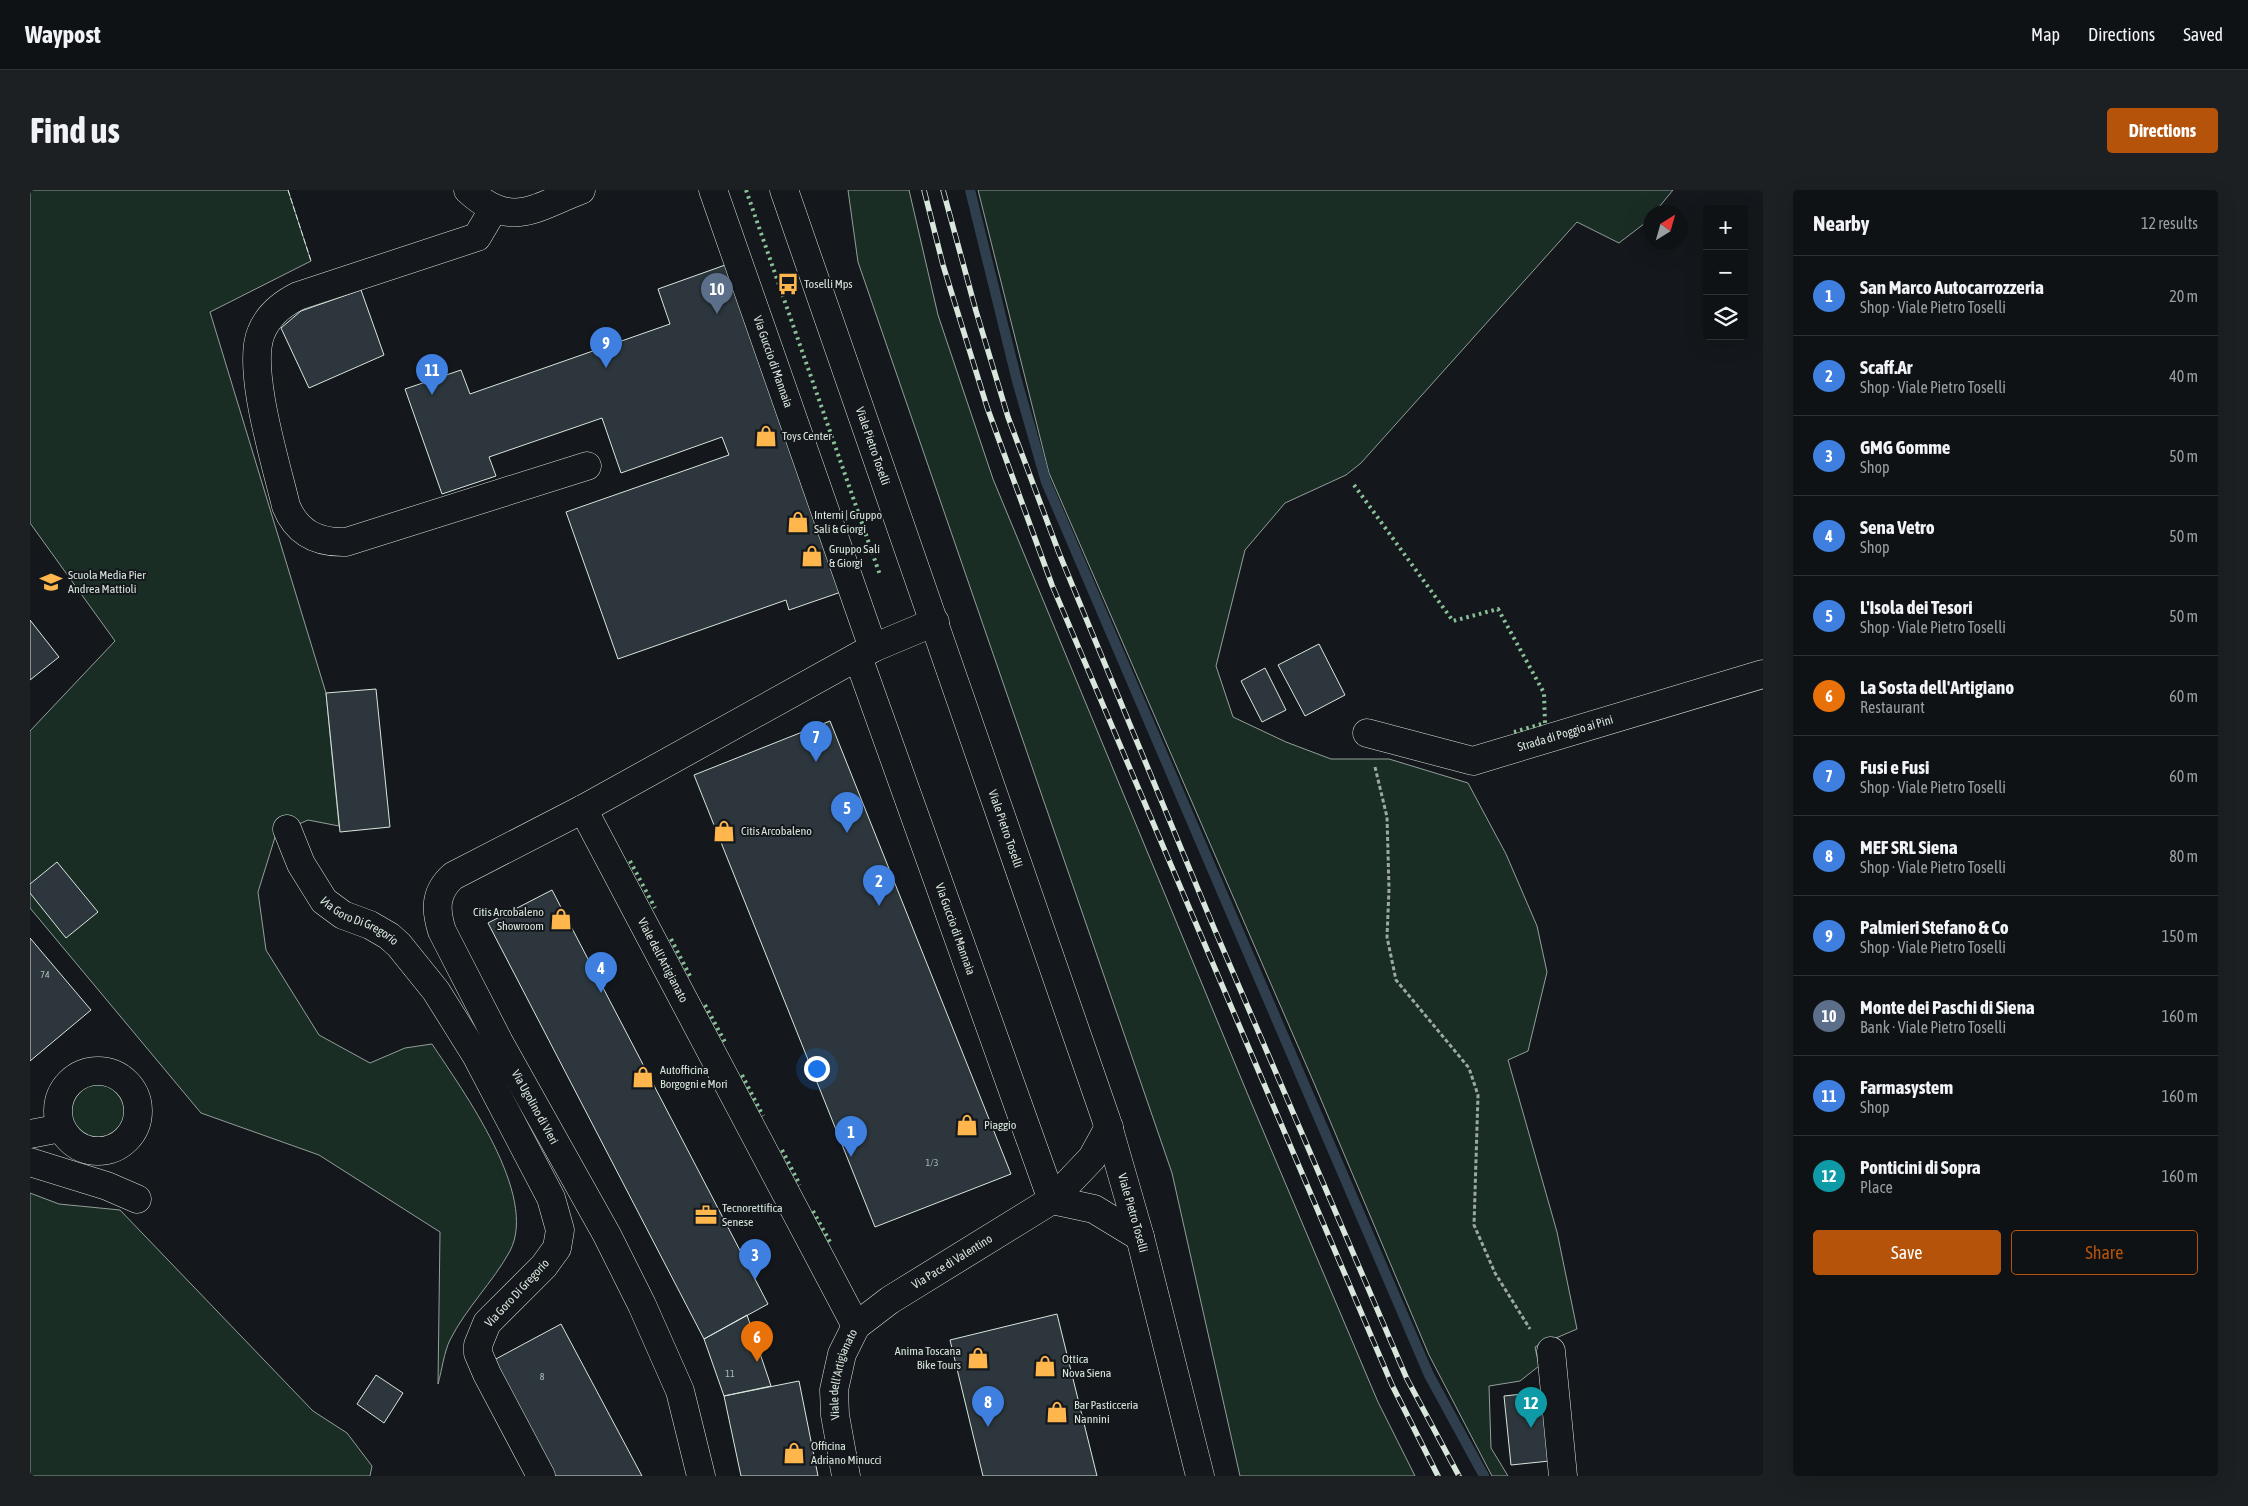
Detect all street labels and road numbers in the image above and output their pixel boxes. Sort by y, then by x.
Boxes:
street label: Via Guccio di Mannaia [751,314,796,410]
street label: Viale Pietro Toselli [853,405,893,487]
street label: Strada di Poggio ai Pini [1516,712,1615,754]
street label: Viale Pietro Toselli [985,788,1025,870]
street label: Via Guccio di Mannaia [932,881,978,977]
street label: Via Goro Di Gregorio [316,895,402,948]
street label: Viale dell'Artigianato [635,916,691,1005]
street label: Via Ugolino di Vieri [509,1067,561,1147]
street label: Viale Pietro Toselli [1115,1172,1151,1254]
street label: Via Pace di Valentino [909,1231,995,1292]
street label: Via Goro Di Gregorio [482,1256,552,1330]
street label: Viale dell'Artigianato [827,1327,860,1421]

